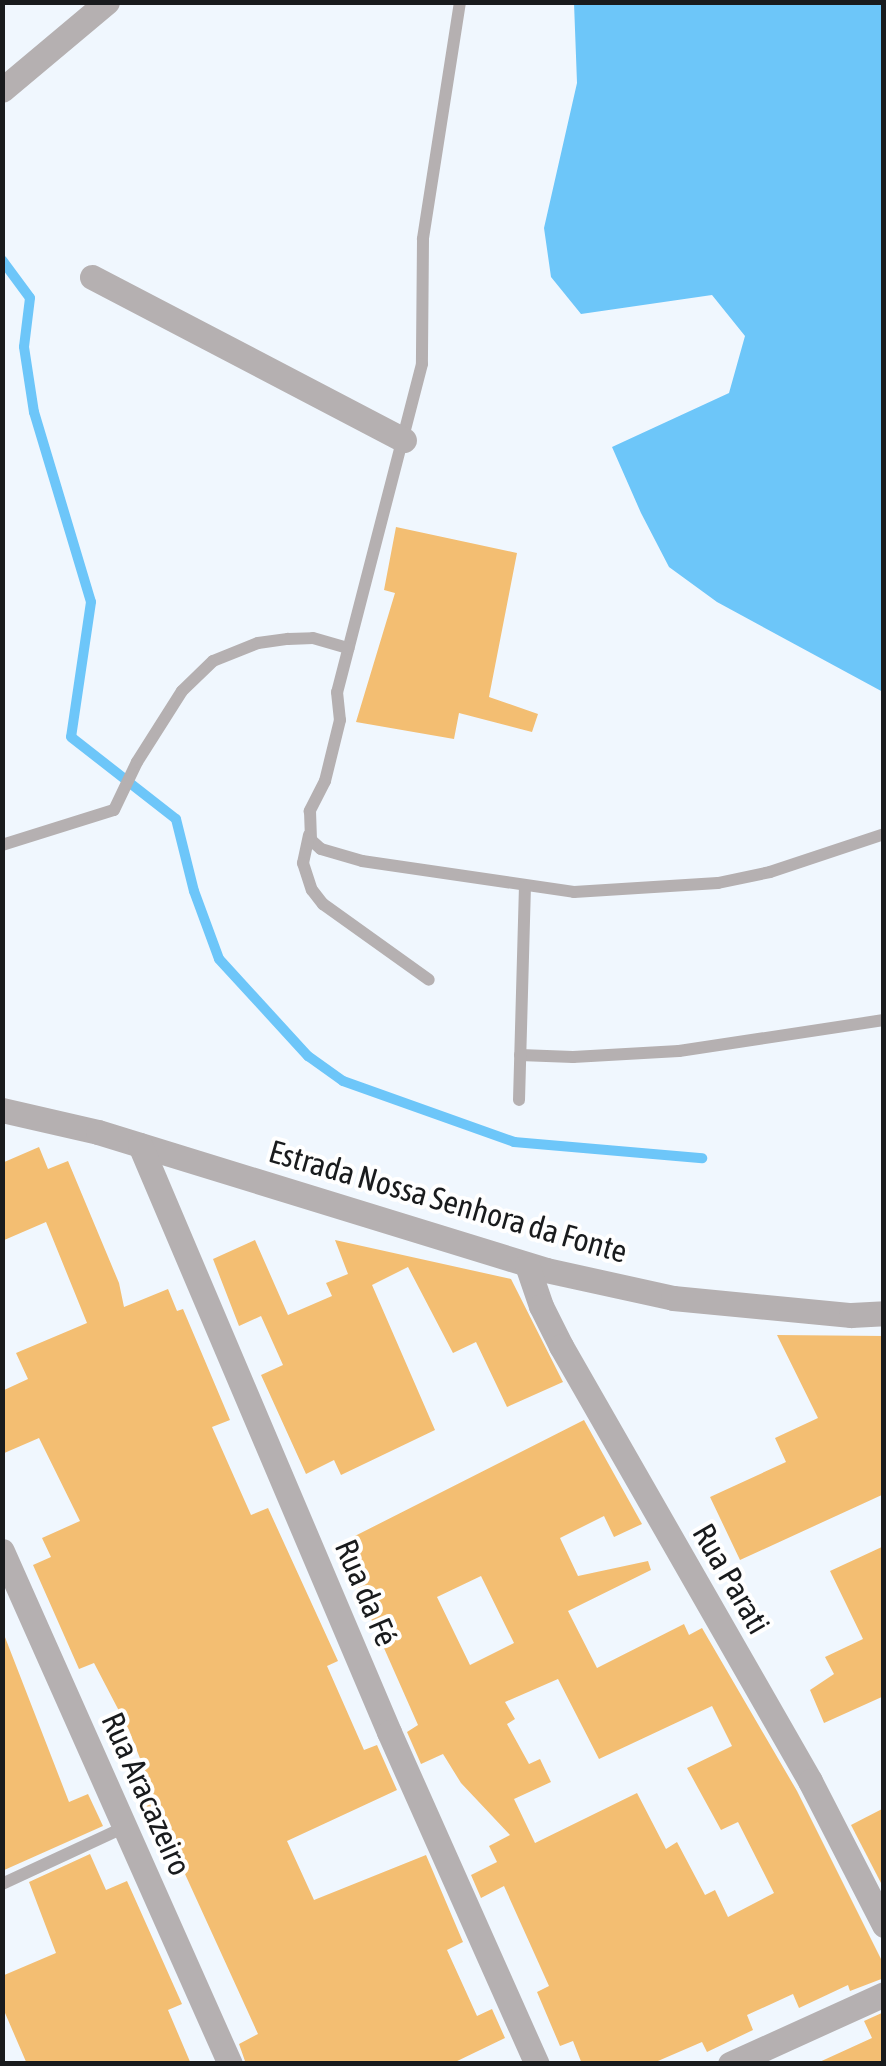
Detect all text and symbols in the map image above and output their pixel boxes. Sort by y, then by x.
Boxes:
street label: Estrada Nossa Senhora da Fonte [264,1132,632,1272]
street label: Rua Parati [684,1517,778,1641]
street label: Rua da Fé [326,1534,406,1652]
street label: Rua Aracazeiro [93,1707,199,1881]

